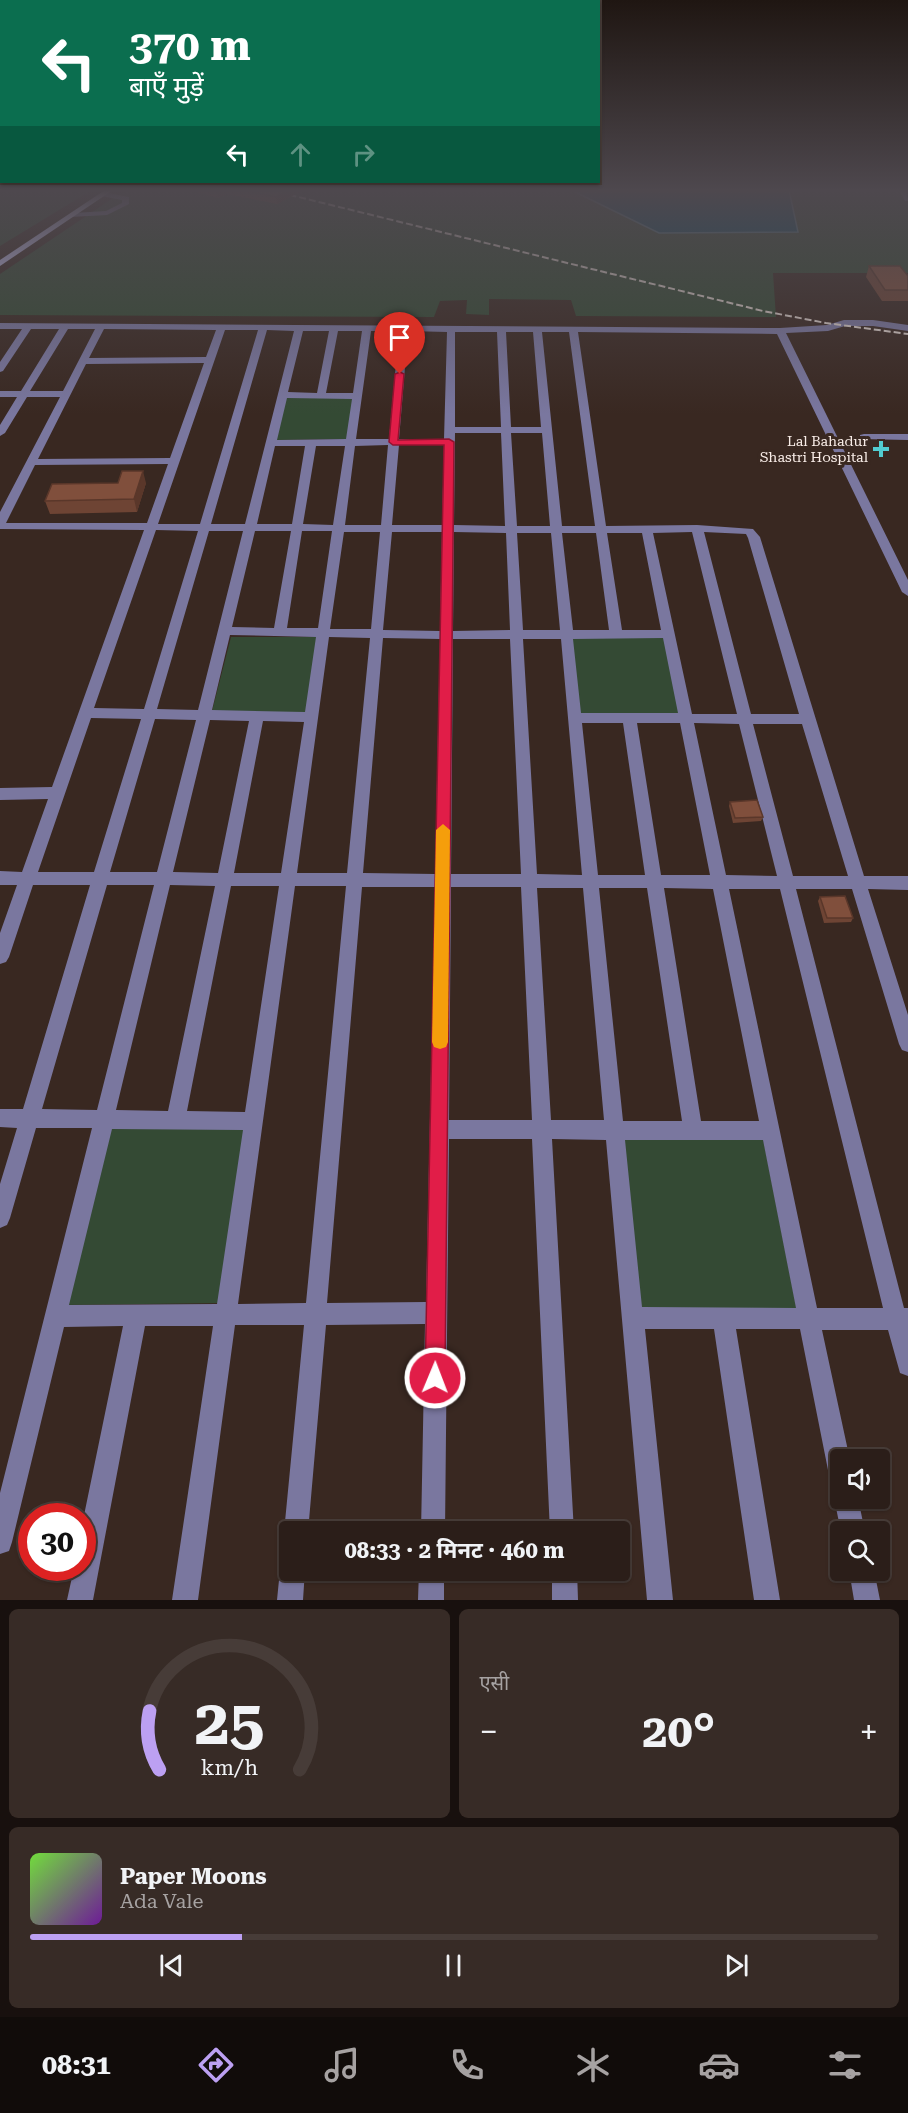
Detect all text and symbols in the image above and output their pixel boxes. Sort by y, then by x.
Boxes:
text: 370 m [129,21,251,70]
icon: left [30,24,108,102]
text: बाएँ मुड़ें [129,71,204,103]
icon: left [221,138,254,171]
icon: ahead [284,138,317,171]
icon: right [347,138,380,171]
pin [374,312,425,374]
icon: arrive [383,321,416,354]
place label: Lal Bahadur Shastri Hospital [760,433,869,465]
marker: Lal Bahadur Shastri Hospital [872,440,890,458]
position arrow [403,1346,467,1410]
map controls [830,1449,890,1581]
button: sound [830,1449,890,1509]
speed limit sign: 30 [18,1503,96,1581]
button: search [830,1521,890,1581]
text: 08:33 · 2 मिनट · 460 m [345,1538,564,1563]
text: एसी [480,1671,509,1695]
text: 25 [194,1686,264,1759]
text: 20° [642,1705,715,1758]
text: − [480,1712,498,1751]
text: + [860,1712,878,1751]
text: km/h [201,1756,258,1781]
text: Paper Moons [120,1864,267,1889]
text: Ada Vale [120,1889,203,1913]
icon: previous [155,1949,188,1982]
icon: pause [437,1949,470,1982]
icon: next [720,1949,753,1982]
icon: directions [195,2044,237,2086]
icon: music [321,2044,363,2086]
icon: phone [446,2044,488,2086]
icon: climate [572,2044,614,2086]
icon: car [698,2044,740,2086]
icon: filters [824,2044,866,2086]
text: 08:31 [42,2049,111,2081]

